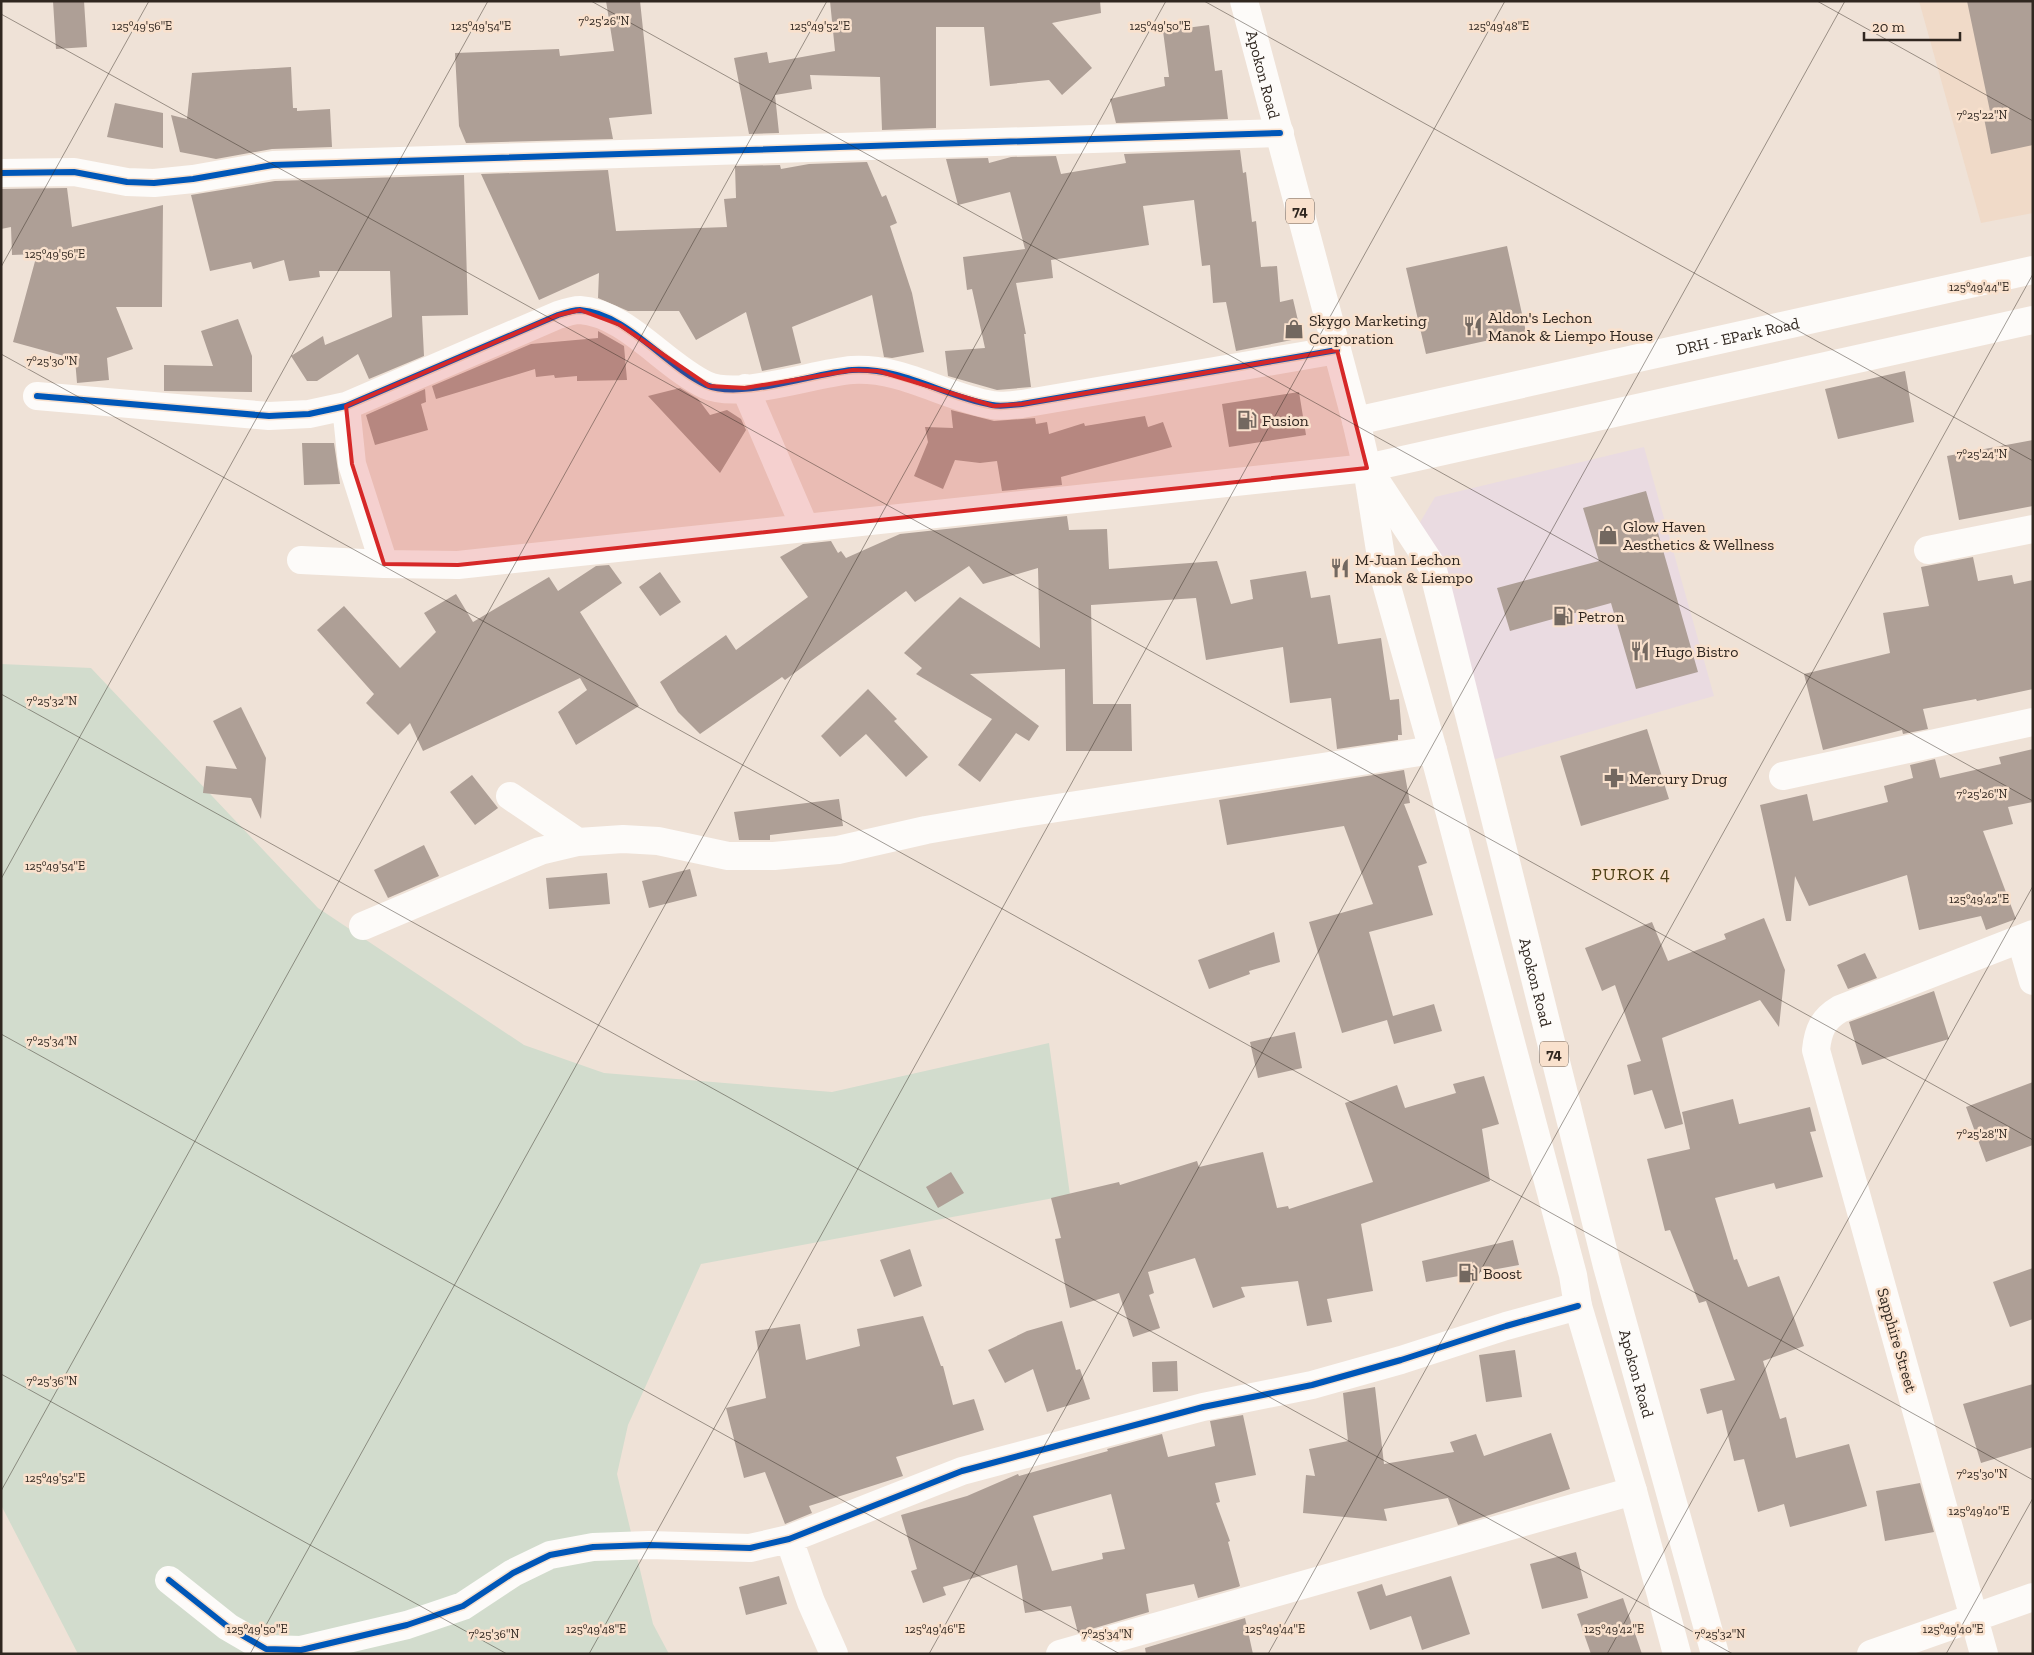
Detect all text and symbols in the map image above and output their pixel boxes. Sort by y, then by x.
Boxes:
scale bar [1864,10,1960,42]
text: 7°25'26"N [579,14,630,28]
text: 20 m [1872,18,1905,36]
text: 125°49'56"E [112,19,172,33]
text: 125°49'54"E [451,19,511,33]
text: 125°49'52"E [790,19,850,33]
text: 125°49'50"E [1130,19,1190,33]
text: 125°49'48"E [1469,19,1529,33]
street label: Apokon Road [1243,28,1285,121]
text: 7°25'22"N [1957,108,2007,122]
road number: 74 [1286,198,1314,224]
text: 125°49'56"E [25,247,85,261]
text: 125°49'44"E [1949,280,2009,294]
place label: Aldon's Lechon Manok & Liempo House [1488,308,1653,345]
place label: Skygo Marketing Corporation [1309,311,1427,348]
street label: DRH - EPark Road [1674,313,1801,359]
restaurant icon: Aldon's Lechon Manok & Liempo House [1462,315,1484,337]
shop icon: Skygo Marketing Corporation [1283,318,1305,340]
text: 7°25'30"N [26,354,78,368]
fuel station icon: Fusion [1236,409,1258,431]
place label: Fusion [1262,411,1310,430]
text: 7°25'24"N [1957,447,2007,461]
place label: Glow Haven Aesthetics & Wellness [1623,517,1774,554]
shop icon: Glow Haven Aesthetics & Wellness [1597,524,1619,546]
place label: M-Juan Lechon Manok & Liempo [1355,550,1473,587]
restaurant icon: M-Juan Lechon Manok & Liempo [1329,557,1351,579]
fuel station icon: Petron [1552,605,1574,627]
place label: Petron [1578,607,1625,626]
restaurant icon: Hugo Bistro [1629,640,1651,662]
place label: Hugo Bistro [1655,642,1738,661]
text: 7°25'32"N [27,694,77,708]
pharmacy icon: Mercury Drug [1603,767,1625,789]
place label: Mercury Drug [1629,769,1727,788]
text: 7°25'26"N [1957,787,2008,801]
text: 125°49'54"E [25,859,85,873]
district label: PUROK 4 [1591,863,1671,885]
text: 125°49'42"E [1949,892,2009,906]
street label: Apokon Road [1516,936,1556,1029]
text: 7°25'34"N [27,1034,77,1048]
road number: 74 [1540,1042,1568,1066]
text: 7°25'28"N [1957,1127,2008,1141]
fuel station icon: Boost [1457,1262,1479,1284]
place label: Boost [1483,1264,1522,1283]
street label: Sapphire Street [1873,1286,1921,1394]
street label: Apokon Road [1616,1327,1658,1420]
text: 7°25'36"N [27,1374,77,1388]
text: 7°25'30"N [1956,1467,2008,1481]
text: 125°49'52"E [25,1471,85,1485]
text: 125°49'40"E [1949,1504,2009,1518]
text: 125°49'50"E [227,1622,287,1636]
text: 125°49'48"E [566,1622,626,1636]
text: 125°49'46"E [905,1622,965,1636]
text: 125°49'44"E [1245,1622,1305,1636]
text: 125°49'42"E [1584,1622,1644,1636]
text: 125°49'40"E [1923,1622,1983,1636]
text: 7°25'36"N [469,1627,519,1641]
text: 7°25'34"N [1082,1627,1132,1641]
text: 7°25'32"N [1695,1627,1745,1641]

